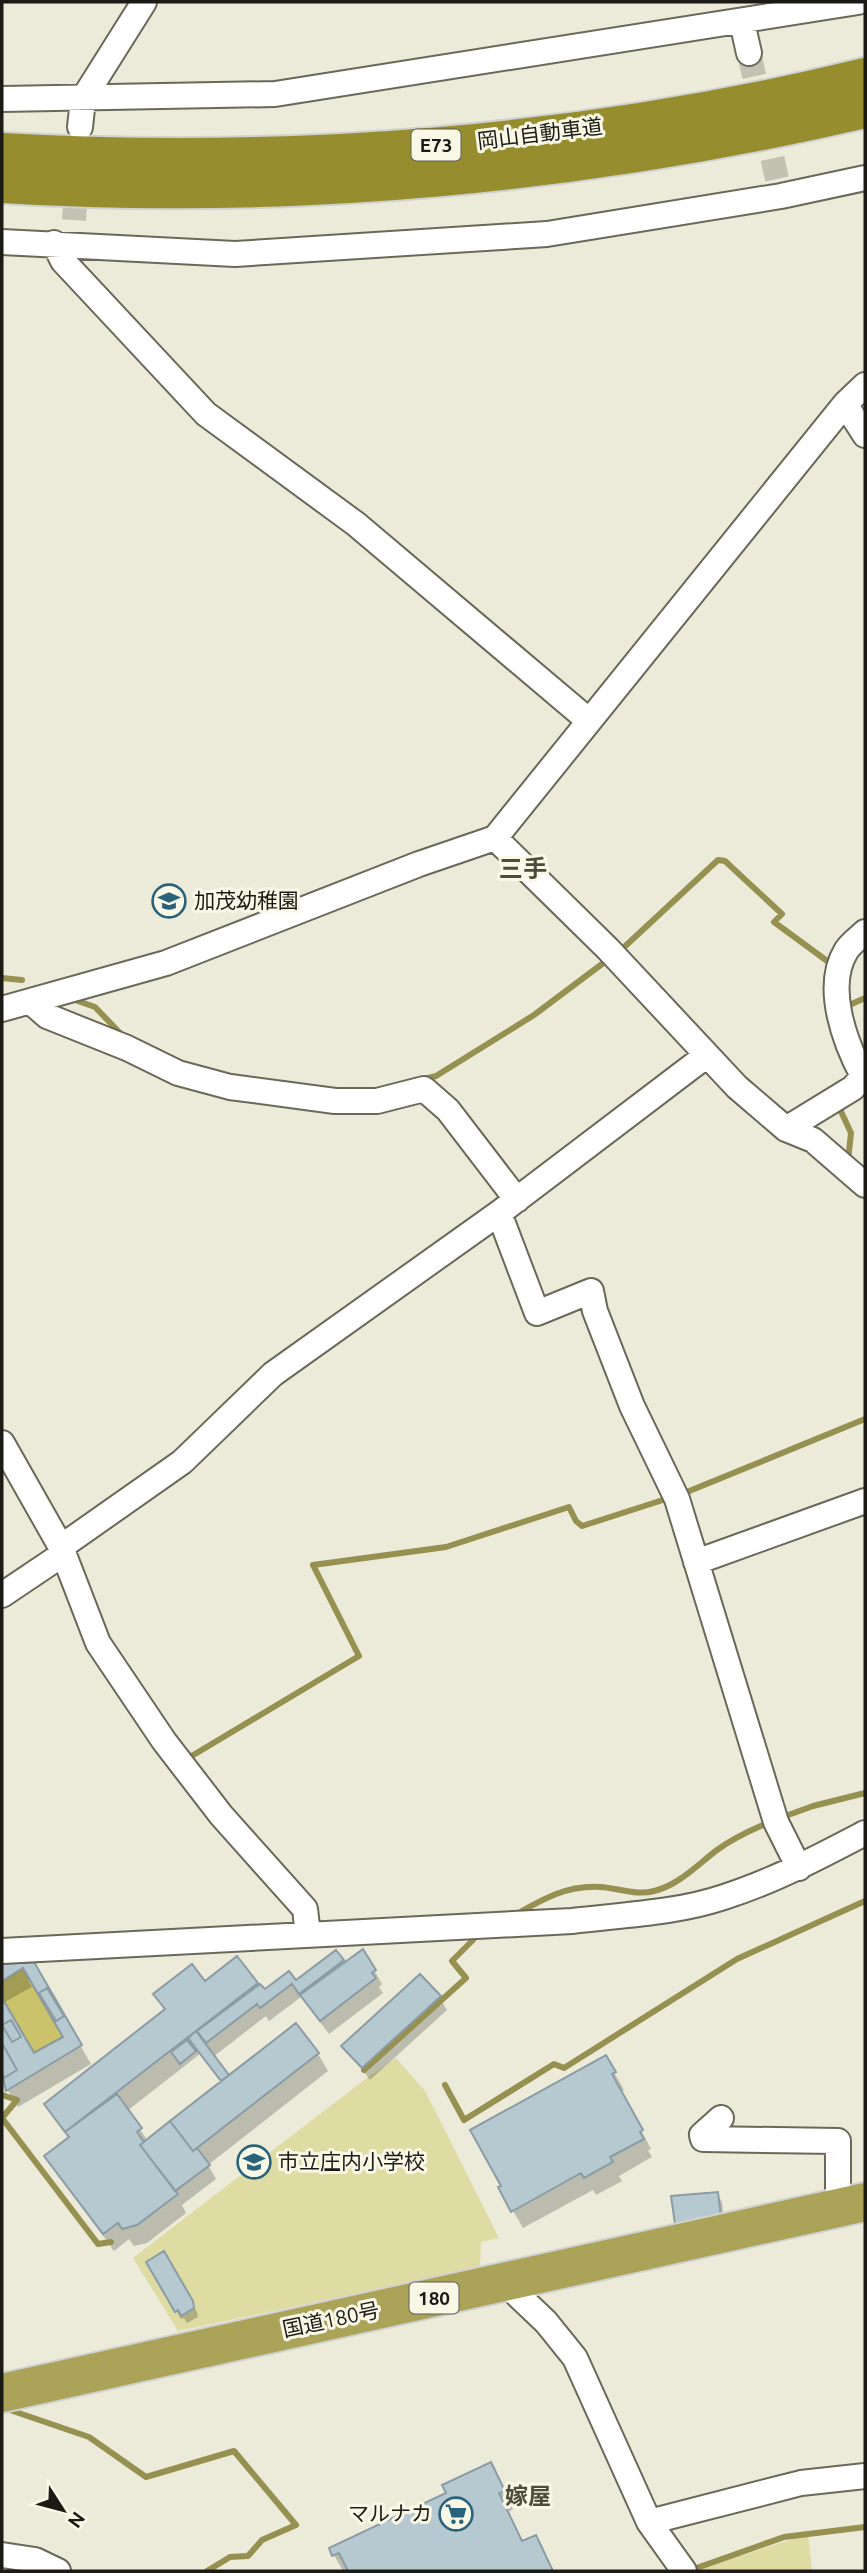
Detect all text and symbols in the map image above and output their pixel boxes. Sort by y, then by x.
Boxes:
street label: 岡山自動車道 [476,113,604,153]
road number: E73 [412,130,460,160]
district label: 三手 [499,855,547,882]
school or university icon: 加茂幼稚園 [150,882,188,920]
place label: 加茂幼稚園 [194,888,299,912]
school or university icon: 市立庄内小学校 [235,2143,273,2181]
place label: 市立庄内小学校 [278,2149,425,2173]
road number: 180 [410,2282,458,2314]
street label: 国道180号 [280,2297,381,2341]
north arrow [28,2475,98,2545]
district label: 嫁屋 [505,2483,551,2508]
supermarket icon: マルナカ [437,2495,475,2533]
place label: マルナカ [348,2501,432,2525]
text: N [64,2508,90,2532]

